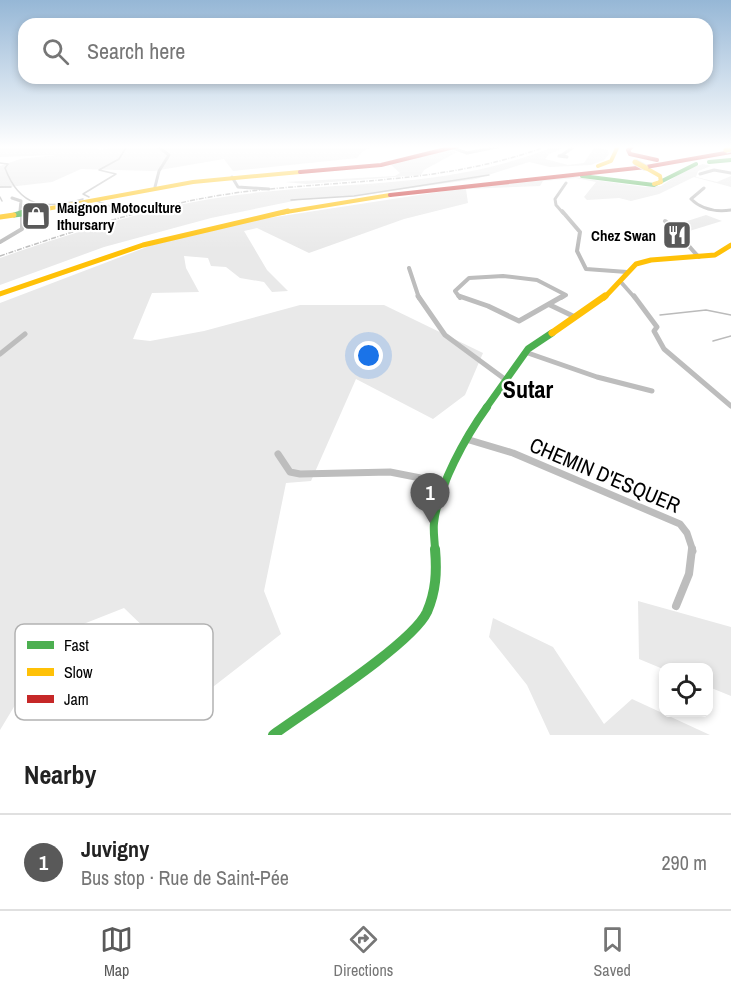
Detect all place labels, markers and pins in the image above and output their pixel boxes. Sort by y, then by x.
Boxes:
place label: Maignon Motoculture Ithursarry [57,197,182,235]
shop icon: Maignon Motoculture Ithursarry [20,200,52,232]
restaurant icon: Chez Swan [661,219,693,251]
place label: Chez Swan [591,225,656,246]
pin: 1 [410,474,450,523]

